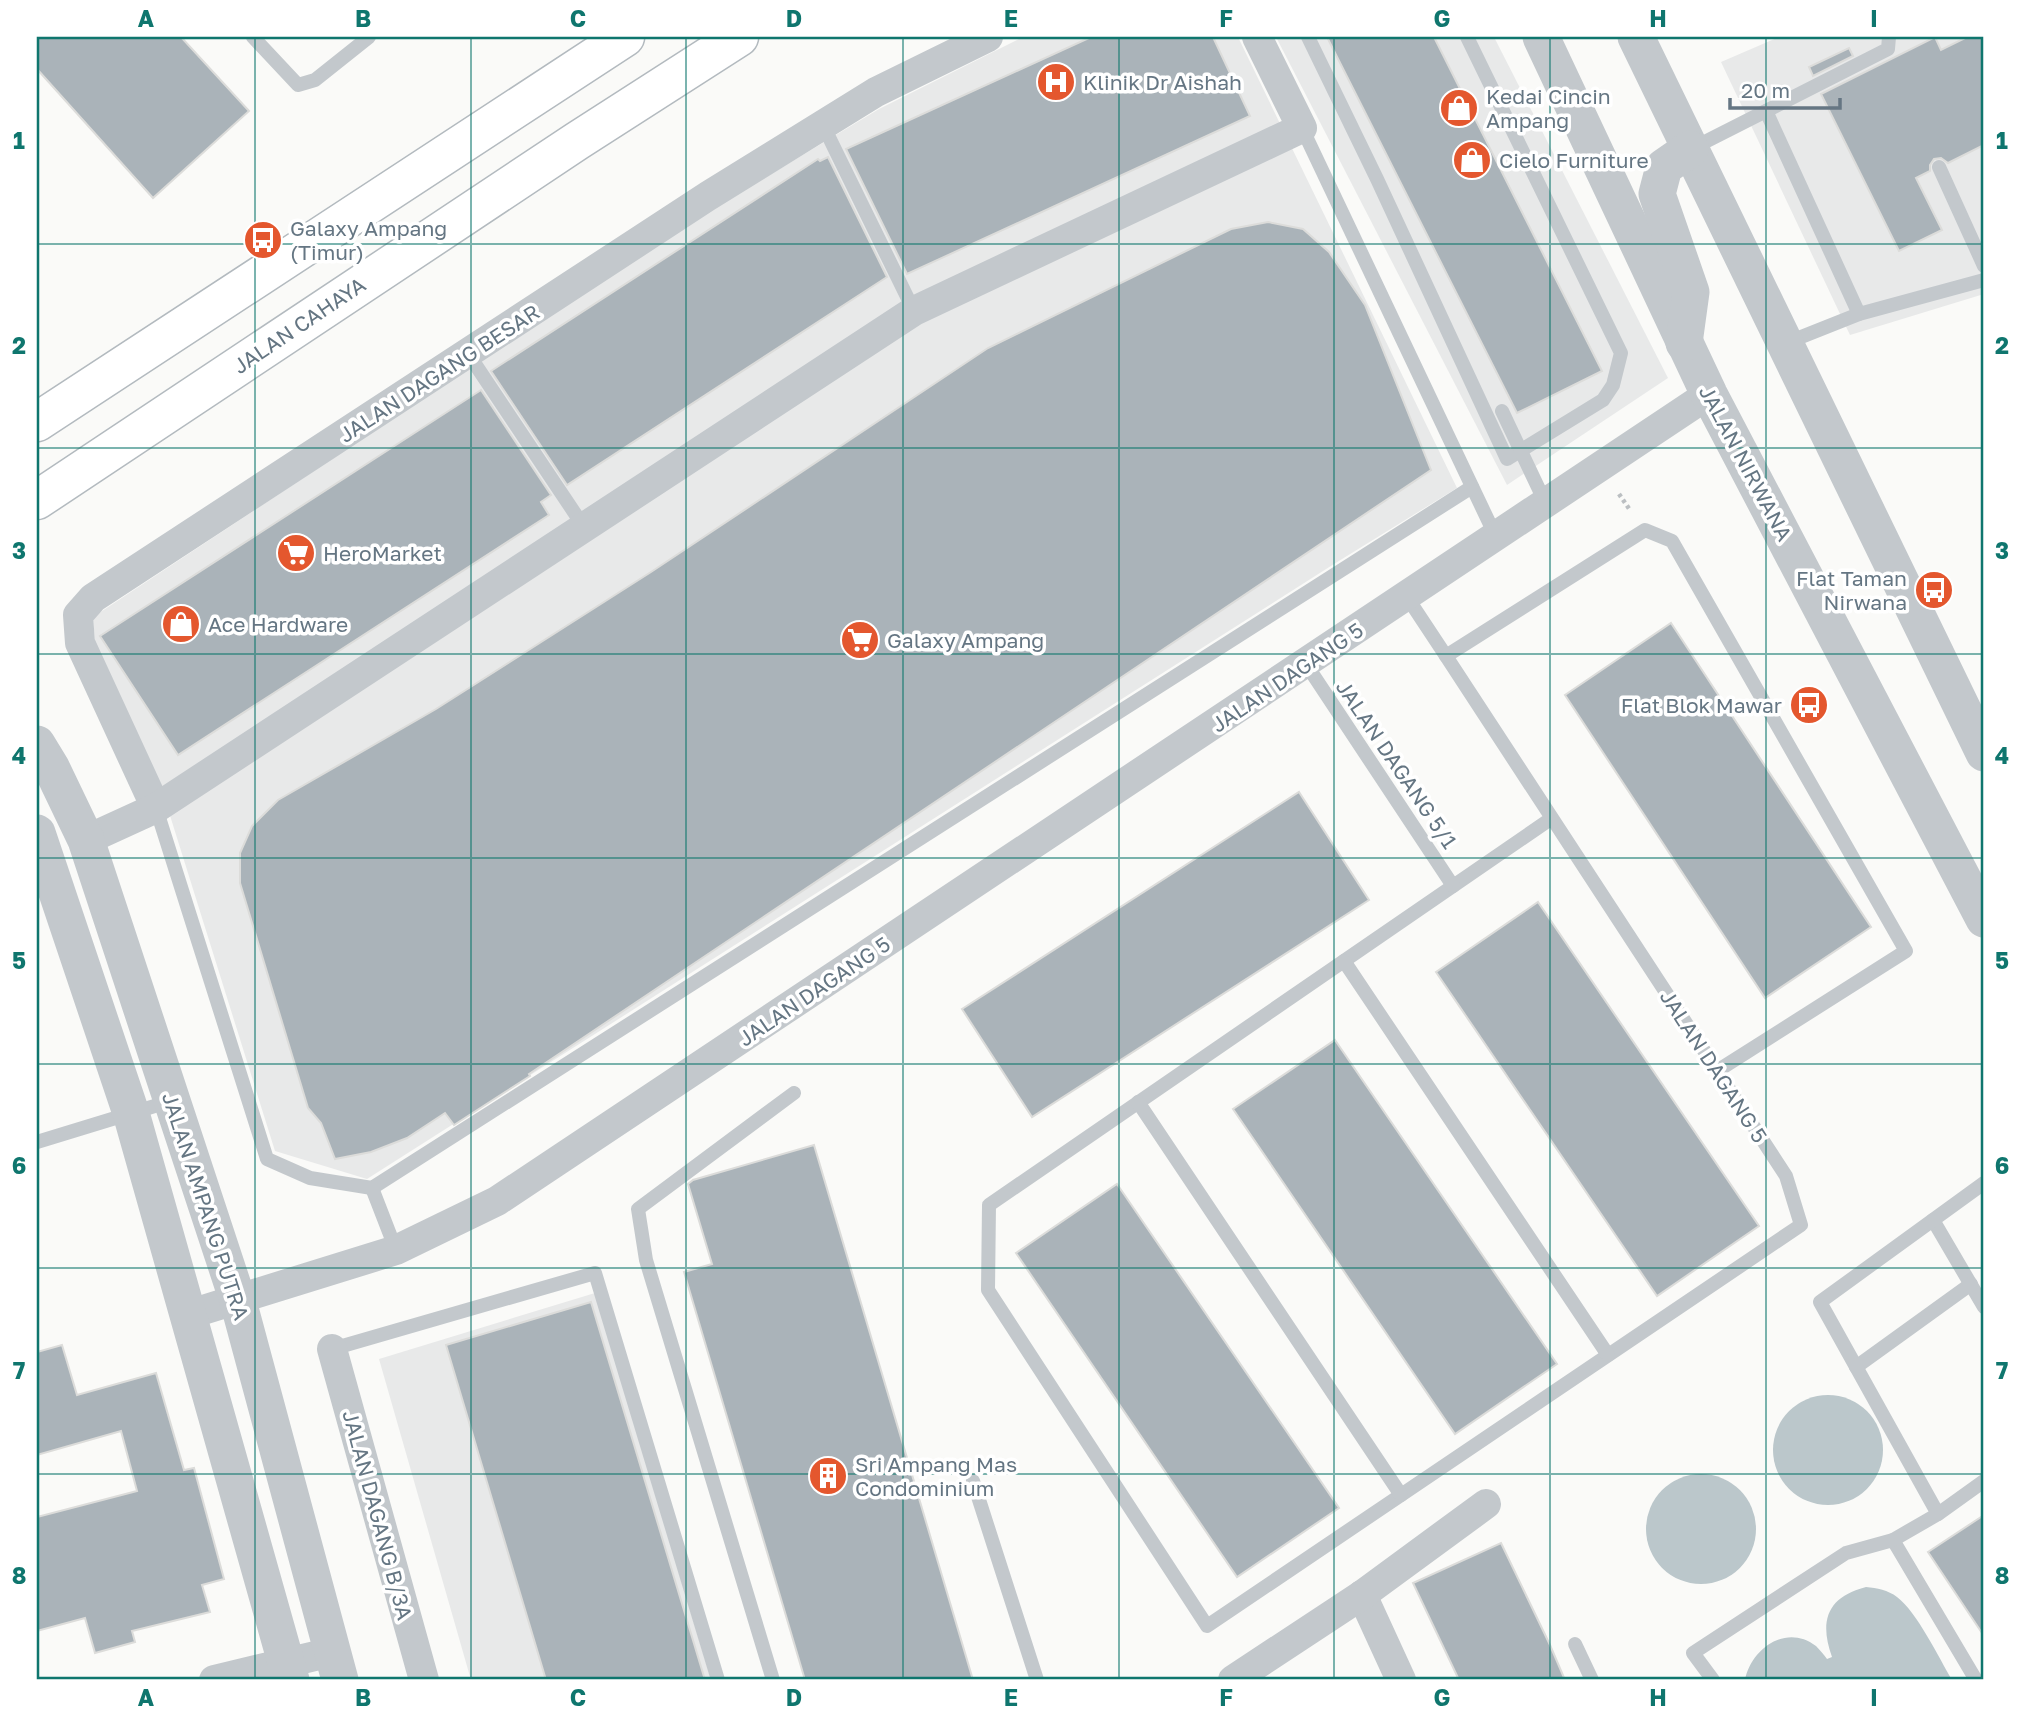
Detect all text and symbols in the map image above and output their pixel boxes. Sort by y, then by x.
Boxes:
text: A [138,4,155,32]
text: B [355,4,371,32]
text: C [570,4,586,32]
text: D [786,4,802,32]
text: E [1004,4,1018,32]
text: F [1219,4,1233,32]
text: G [1434,4,1450,32]
text: H [1649,4,1667,32]
text: I [1870,4,1878,32]
hospital icon: Klinik Dr Aishah [1035,61,1077,103]
scale bar [1730,66,1841,110]
place label: Klinik Dr Aishah [1083,69,1242,95]
text: 20 m [1741,77,1790,103]
place label: Kedai Cincin Ampang [1486,83,1611,133]
shop icon: Kedai Cincin Ampang [1438,87,1480,129]
text: 1 [13,126,25,154]
text: 1 [1996,126,2008,154]
shop icon: Cielo Furniture [1451,139,1493,181]
place label: Cielo Furniture [1499,147,1649,173]
place label: Galaxy Ampang (Timur) [290,215,447,265]
bus stop icon: Galaxy Ampang (Timur) [242,219,284,261]
street label: JALAN CAHAYA [228,271,370,379]
street label: JALAN DAGANG BESAR [334,298,544,448]
text: 2 [12,331,26,359]
text: 2 [1995,331,2009,359]
street label: JALAN NIRWANA [1694,381,1798,545]
supermarket icon: HeroMarket [275,532,317,574]
text: 3 [12,536,26,564]
text: 3 [1995,536,2009,564]
place label: HeroMarket [323,540,442,566]
place label: Flat Taman Nirwana [1796,565,1907,615]
bus stop icon: Flat Taman Nirwana [1913,569,1955,611]
shop icon: Ace Hardware [160,603,202,645]
place label: Ace Hardware [208,611,348,637]
street label: JALAN DAGANG 5 [1206,617,1368,737]
supermarket icon: Galaxy Ampang [839,619,881,661]
place label: Galaxy Ampang [887,627,1044,653]
street label: JALAN DAGANG 5/1 [1331,675,1463,853]
bus stop icon: Flat Blok Mawar [1788,684,1830,726]
place label: Flat Blok Mawar [1621,692,1782,718]
text: 4 [12,741,26,769]
text: 4 [1995,741,2009,769]
street label: JALAN DAGANG 5 [733,931,895,1051]
text: 5 [12,946,26,974]
text: 5 [1995,946,2009,974]
street label: JALAN DAGANG 5 [1655,984,1773,1148]
street label: JALAN AMPANG PUTRA [157,1089,255,1323]
text: 6 [12,1151,26,1179]
text: 6 [1995,1151,2009,1179]
text: 7 [13,1356,25,1384]
text: 7 [1996,1356,2008,1384]
street label: JALAN DAGANG B/3A [338,1407,418,1623]
place label: Sri Ampang Mas Condominium [855,1451,1017,1501]
building icon: Sri Ampang Mas Condominium [807,1455,849,1497]
text: 8 [12,1561,26,1589]
text: 8 [1995,1561,2009,1589]
text: A [138,1683,155,1711]
text: B [355,1683,371,1711]
text: C [570,1683,586,1711]
text: D [786,1683,802,1711]
text: E [1004,1683,1018,1711]
text: F [1219,1683,1233,1711]
text: G [1434,1683,1450,1711]
text: H [1649,1683,1667,1711]
text: I [1870,1683,1878,1711]

